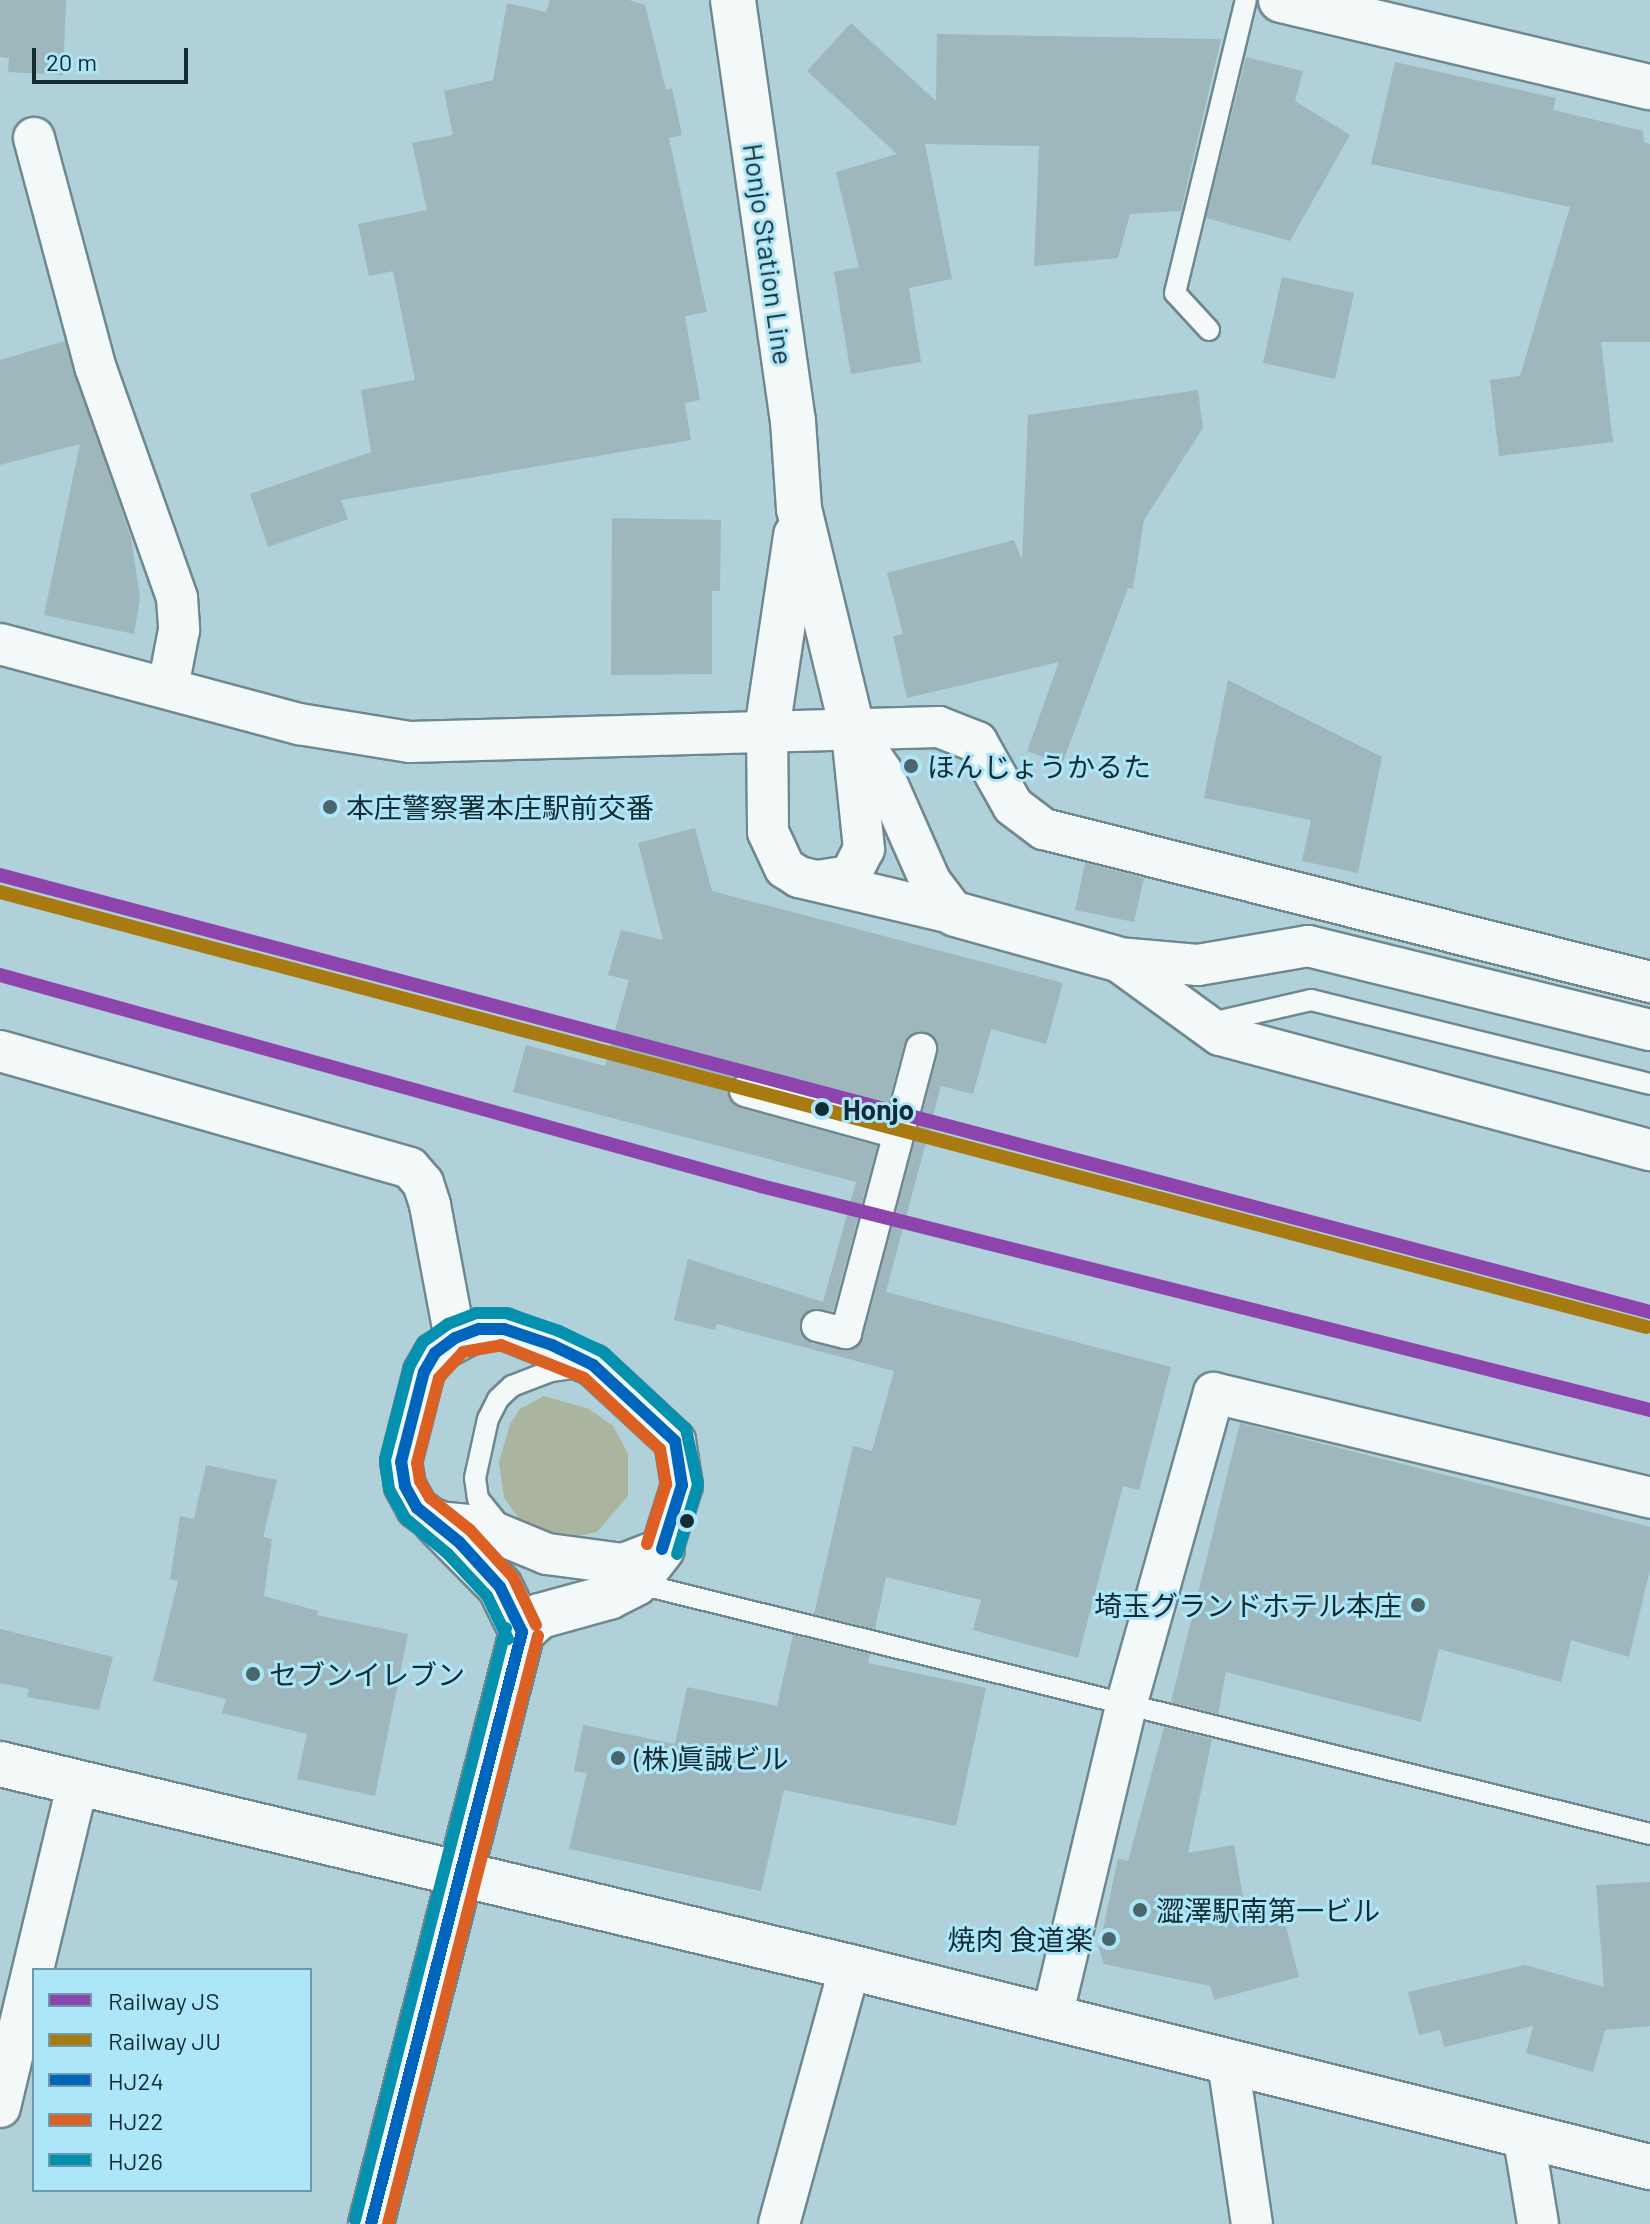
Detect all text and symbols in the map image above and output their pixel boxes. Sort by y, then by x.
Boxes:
scale bar [36,32,192,82]
text: 20 m [46,47,97,76]
street label: Honjo Station Line [737,141,801,367]
place label: ほんじょうかるた [927,749,1151,783]
marker: ほんじょうかるた [902,757,920,775]
place label: 本庄警察署本庄駅前交番 [346,790,654,824]
marker: 本庄警察署本庄駅前交番 [321,798,339,816]
place label: Honjo [843,1092,914,1126]
marker: Honjo [808,1095,836,1123]
unlabelled marker [679,1513,695,1529]
place label: 埼玉グランドホテル本庄 [1094,1588,1402,1622]
marker: 埼玉グランドホテル本庄 [1409,1596,1427,1614]
place label: セブンイレブン [269,1657,465,1691]
marker: セブンイレブン [244,1665,262,1683]
place label: (株)眞誠ビル [634,1741,789,1775]
marker: (株)眞誠ビル [609,1749,627,1767]
place label: 澀澤駅南第一ビル [1156,1893,1380,1927]
marker: 澀澤駅南第一ビル [1131,1901,1149,1919]
place label: 焼肉 食道楽 [947,1922,1093,1956]
marker: 焼肉 食道楽 [1100,1930,1118,1948]
legend [32,1968,312,2192]
text: Railway JS [108,1986,219,2015]
text: Railway JU [108,2026,221,2055]
text: HJ24 [108,2066,164,2095]
text: HJ22 [108,2106,163,2135]
text: HJ26 [108,2146,163,2175]

